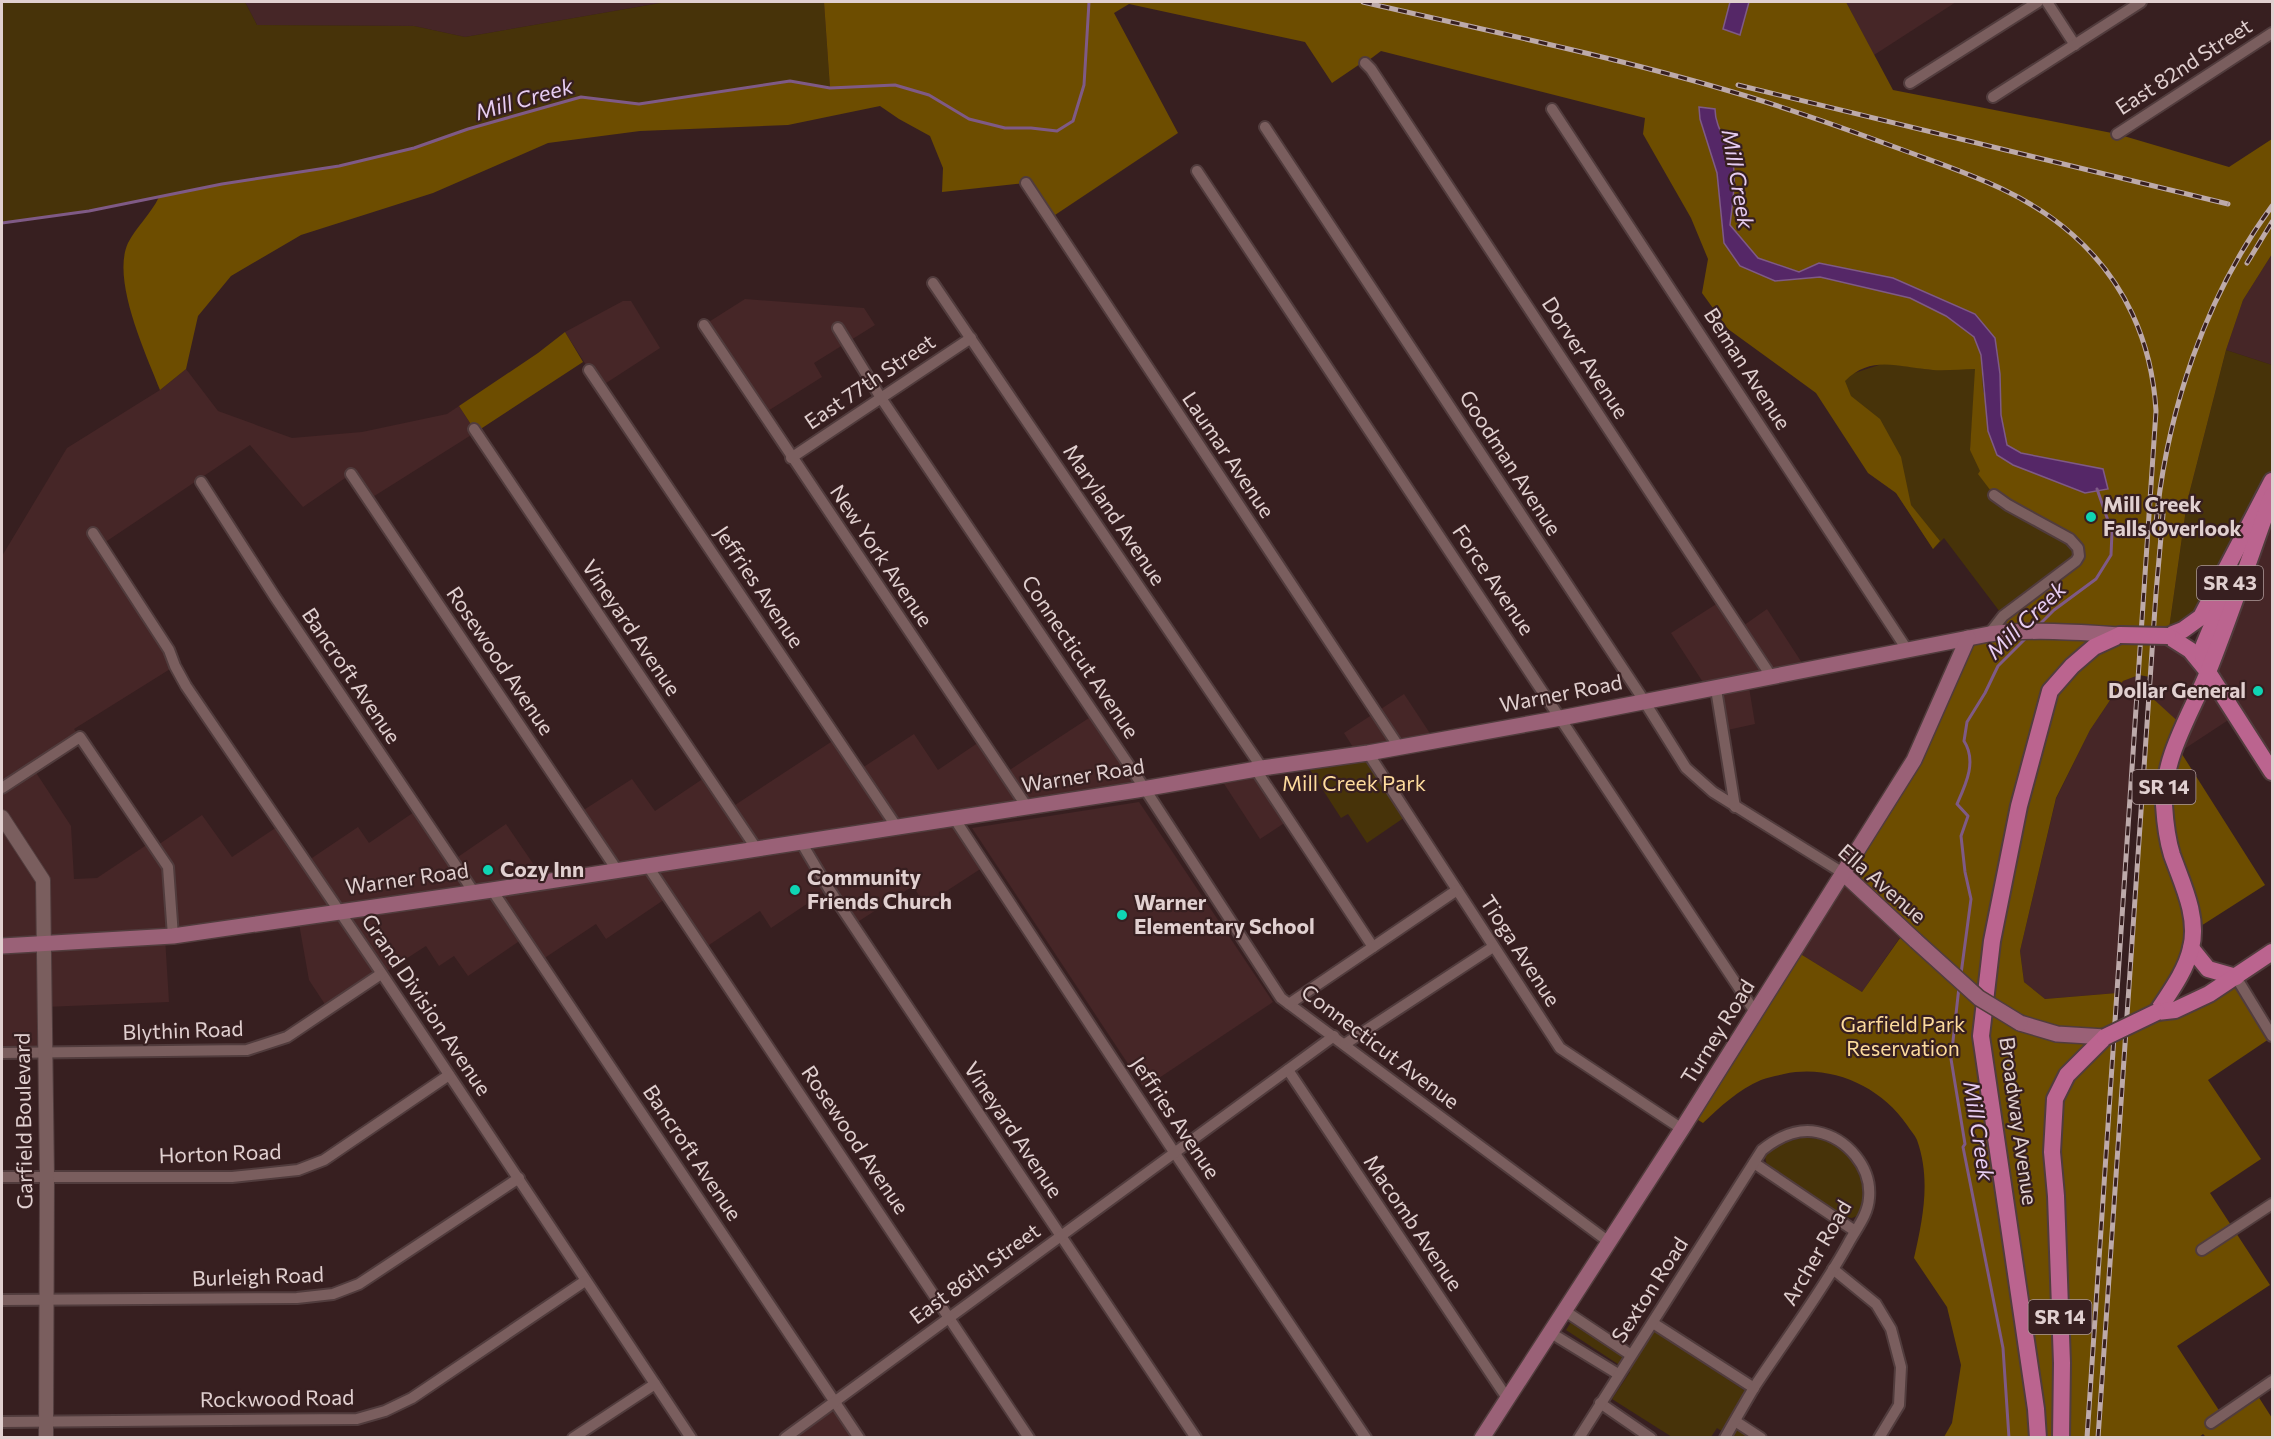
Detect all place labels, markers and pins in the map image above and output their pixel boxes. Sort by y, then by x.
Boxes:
place label: Mill Creek Falls Overlook [2103,491,2242,540]
marker: Mill Creek Falls Overlook [2084,510,2098,524]
place label: Dollar General [2108,677,2246,702]
marker: Dollar General [2251,684,2265,698]
place label: Cozy Inn [500,856,584,881]
marker: Cozy Inn [481,863,495,877]
place label: Community Friends Church [807,864,952,913]
marker: Community Friends Church [788,883,802,897]
place label: Warner Elementary School [1134,889,1315,938]
marker: Warner Elementary School [1115,908,1129,922]

